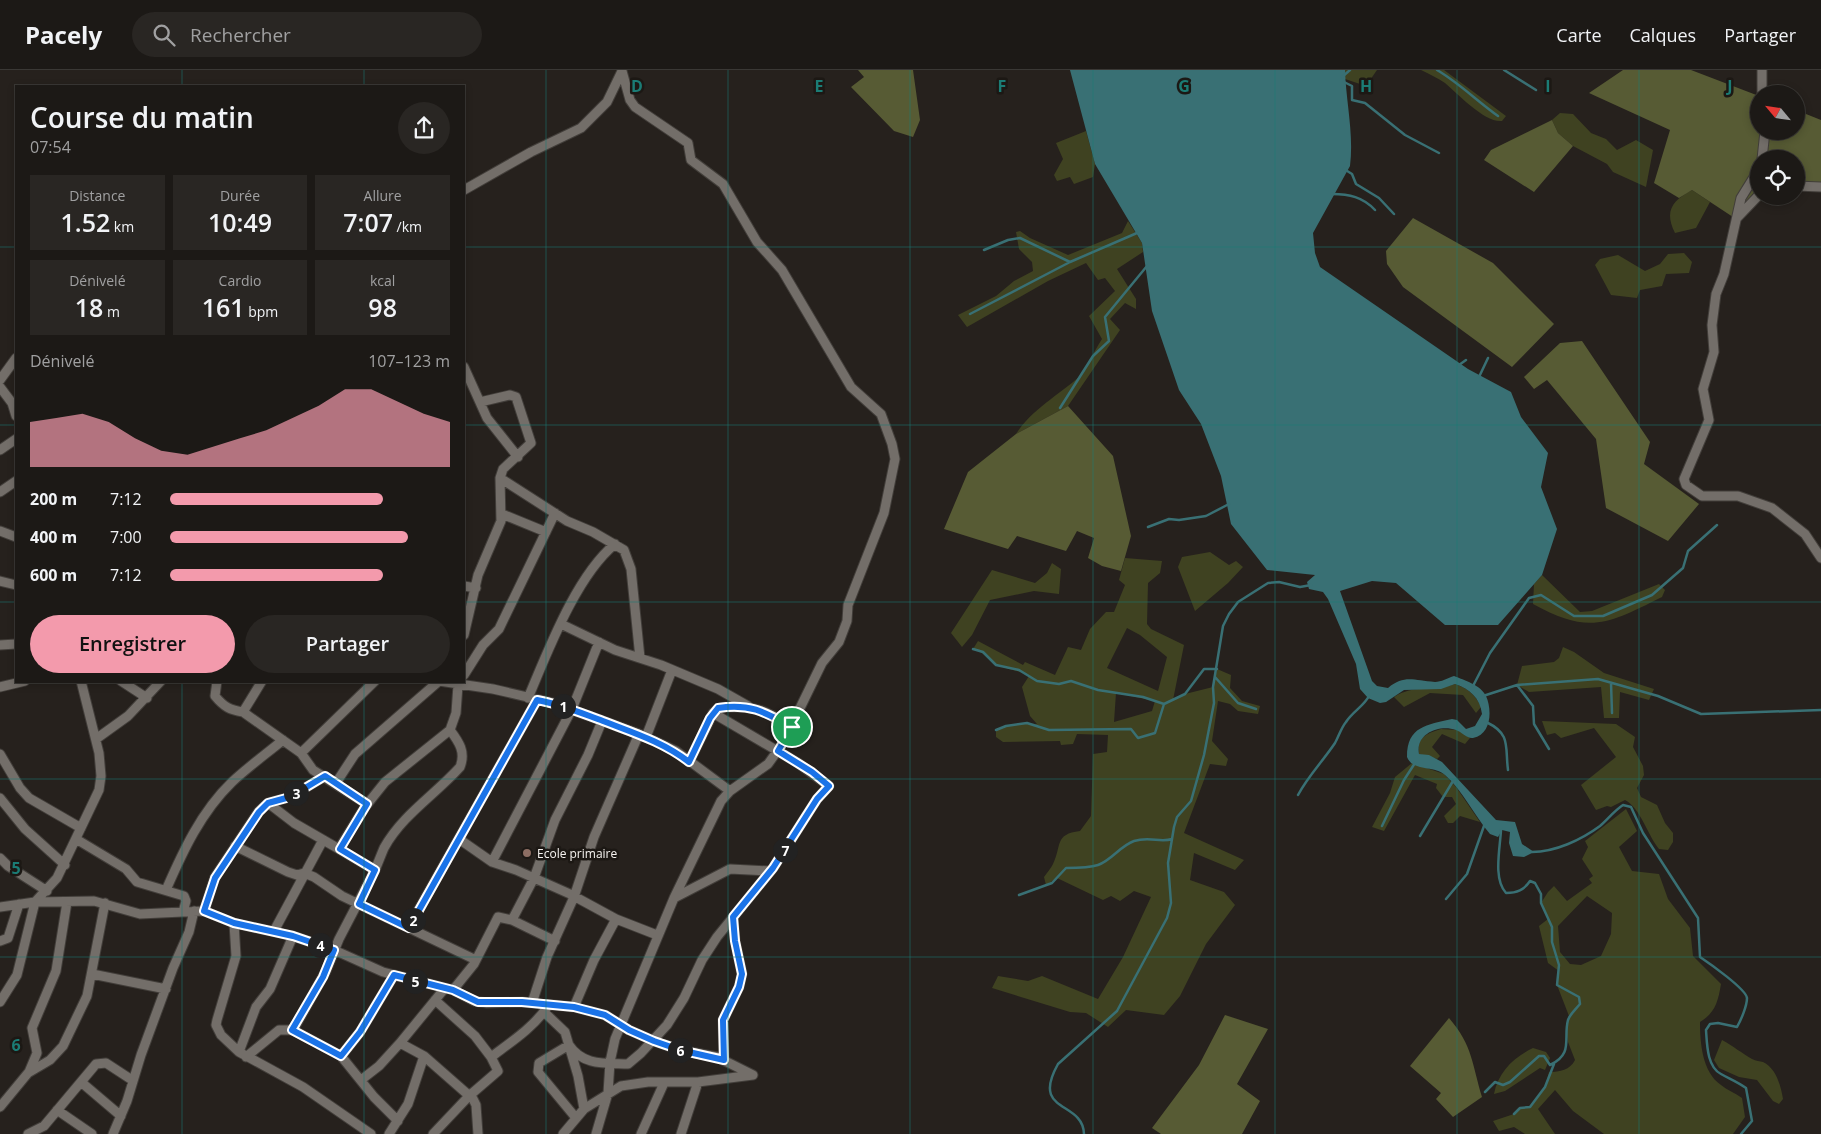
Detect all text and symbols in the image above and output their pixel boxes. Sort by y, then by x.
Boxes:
search box [132,12,482,57]
text: Pacely [25,18,102,51]
icon: search [150,21,178,49]
text: Rechercher [190,22,291,48]
text: Carte [1556,23,1602,47]
text: Calques [1630,23,1696,47]
text: Partager [1724,23,1796,47]
text: D [631,75,643,97]
text: E [815,75,824,97]
text: F [998,75,1006,97]
text: G [1178,75,1190,97]
text: H [1360,75,1372,97]
text: I [1545,75,1551,97]
text: J [1725,75,1733,97]
north arrow [1750,85,1805,140]
map controls [1750,85,1805,205]
text: Course du matin [30,98,254,136]
button: share [398,102,450,154]
text: 07:54 [30,136,71,158]
button: locate [1750,150,1805,205]
text: Distance [69,186,125,205]
text: Durée [220,186,260,205]
text: Allure [364,186,402,205]
text: 1.52 [60,205,110,239]
text: 10:49 [208,205,272,239]
text: 7:07 [343,205,393,239]
text: km [110,217,134,236]
text: /km [393,217,422,236]
text: Dénivelé [69,271,126,290]
text: Cardio [219,271,261,290]
text: kcal [370,271,395,290]
text: 18 [75,290,103,324]
text: 161 [202,290,245,324]
text: 98 [368,290,397,324]
text: m [103,302,120,321]
text: bpm [245,302,278,321]
text: Dénivelé [30,350,94,372]
text: 107–123 m [368,350,450,372]
text: 200 m [30,488,77,510]
text: 7:12 [110,488,142,510]
text: 400 m [30,526,77,548]
text: 7:00 [110,526,142,548]
text: 600 m [30,564,77,586]
text: 7:12 [110,564,142,586]
button: Enregistrer [30,615,235,673]
button: Partager [245,615,450,673]
pin: 1 [550,694,576,718]
text: 1 [559,697,568,716]
pin [771,706,813,748]
icon: arrive [778,713,806,741]
pin: 3 [284,780,308,806]
text: 3 [292,784,301,803]
pin: 7 [772,838,798,862]
text: 7 [781,841,790,860]
place label: Ecole primaire [537,845,618,862]
marker: Ecole primaire [521,847,533,859]
text: 5 [11,857,21,879]
pin: 2 [400,908,426,932]
text: 2 [409,911,418,930]
pin: 4 [308,932,332,958]
text: 4 [316,936,325,955]
pin: 5 [402,968,428,994]
text: 5 [411,972,420,991]
text: 6 [11,1034,21,1056]
pin: 6 [668,1038,692,1062]
text: 6 [676,1041,685,1060]

